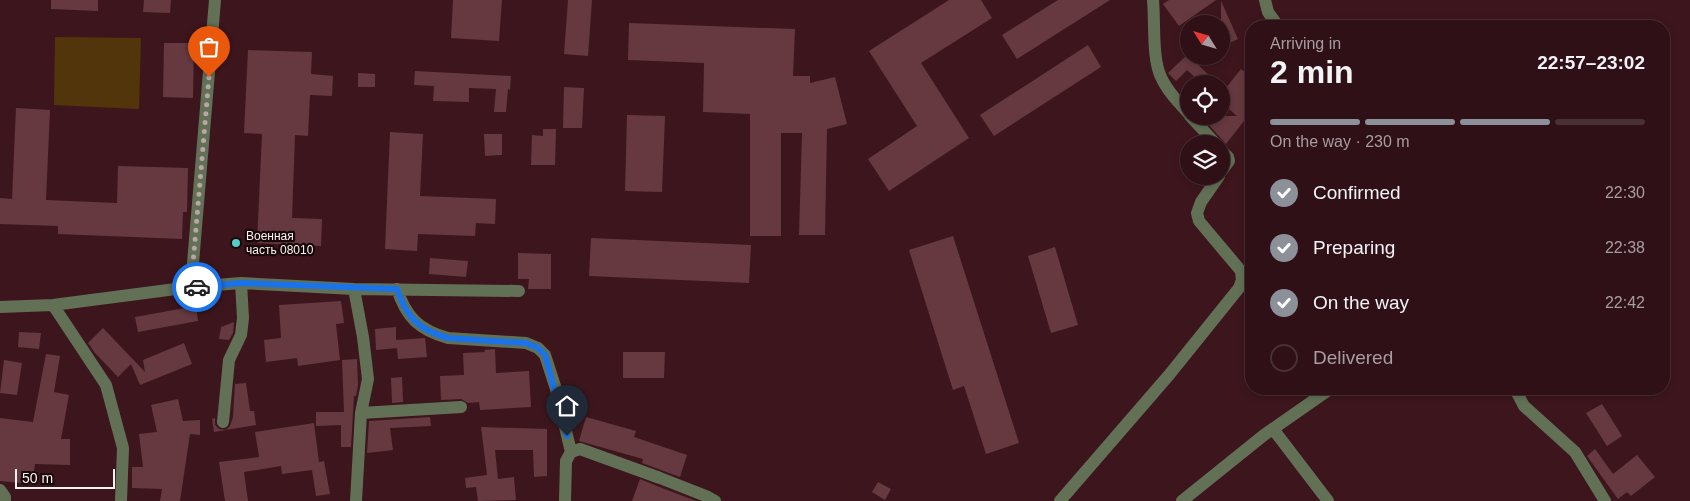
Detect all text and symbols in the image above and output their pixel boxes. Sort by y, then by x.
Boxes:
north arrow [1180,15,1230,65]
map controls [1180,15,1230,185]
pin [188,26,230,77]
icon: bag [195,33,223,61]
text: Arriving in [1270,35,1341,52]
text: 22:57–23:02 [1537,52,1645,73]
text: 2 min [1270,54,1354,90]
button: locate [1180,75,1230,125]
text: On the way · 230 m [1270,133,1410,150]
button: layers [1180,135,1230,185]
icon: check [1270,179,1298,207]
text: Confirmed [1313,182,1401,203]
text: 22:30 [1605,184,1645,201]
place label: Военная часть 08010 [246,229,314,257]
icon: check [1270,234,1298,262]
marker: Военная часть 08010 [230,237,242,249]
text: Preparing [1313,237,1395,258]
text: 22:38 [1605,239,1645,256]
courier [172,262,222,312]
icon: car [183,273,211,301]
icon: check [1270,289,1298,317]
text: On the way [1313,292,1409,313]
text: 22:42 [1605,294,1645,311]
text: Delivered [1313,347,1393,368]
pin [546,385,588,436]
icon: home [553,392,581,420]
scale bar [15,466,115,489]
text: 50 m [22,470,53,486]

